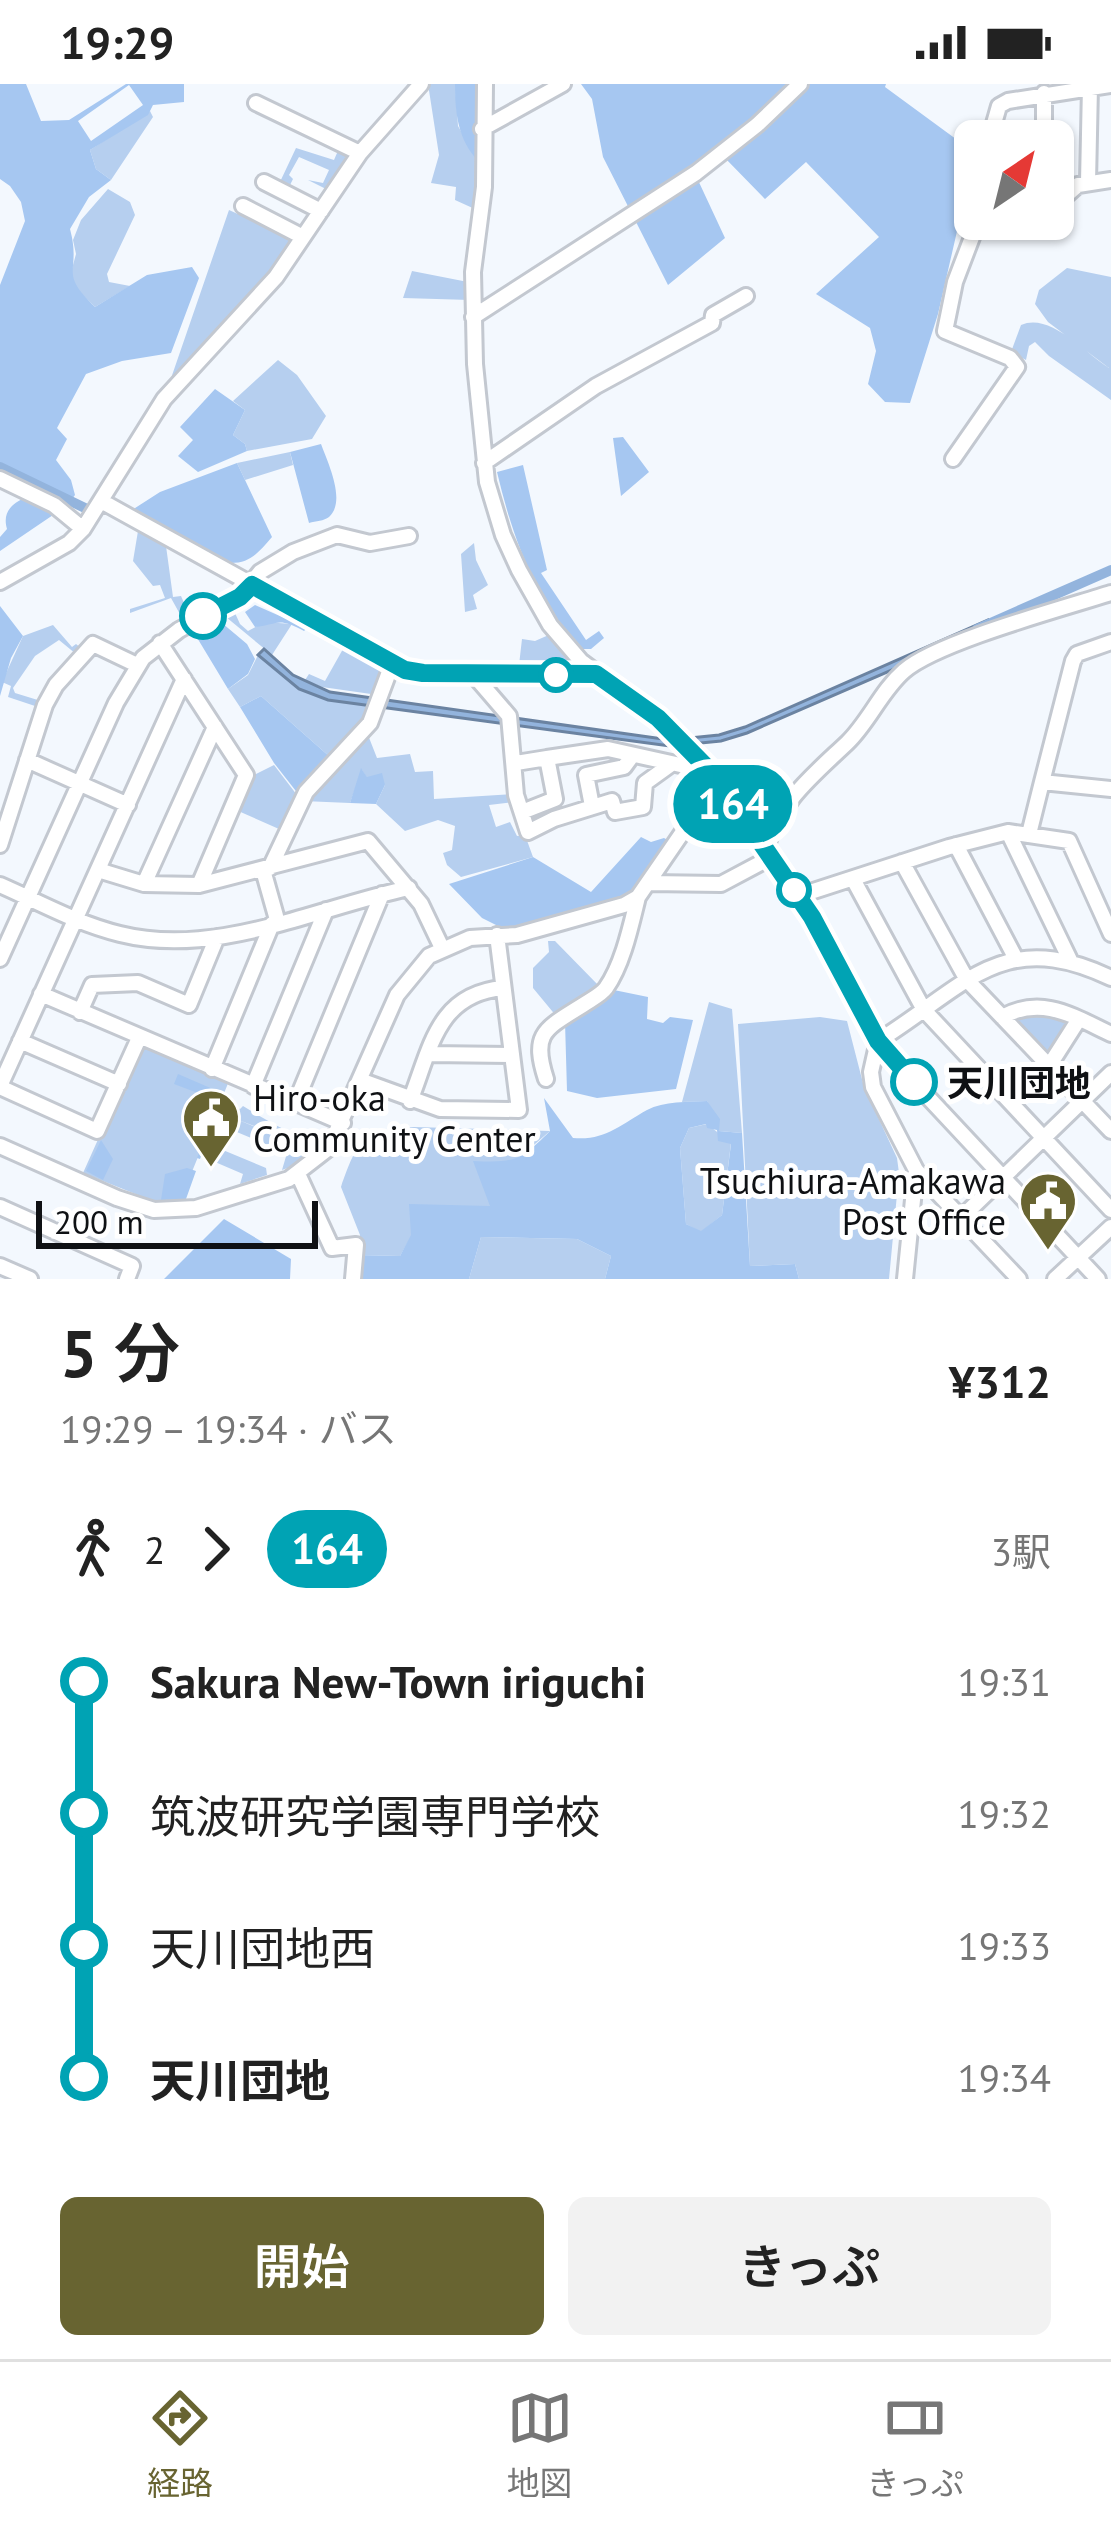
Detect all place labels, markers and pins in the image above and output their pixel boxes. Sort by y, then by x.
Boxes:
unlabelled marker [181,594,225,638]
unlabelled marker [540,659,572,691]
unlabelled marker [778,874,810,906]
place label: 天川団地 [947,1059,1091,1106]
marker: 天川団地 [892,1060,936,1104]
place label: Hiro-oka Community Center [253,1074,536,1162]
public building icon: Hiro-oka Community Center [180,1087,242,1169]
place label: Tsuchiura-Amakawa Post Office [700,1157,1006,1245]
public building icon: Tsuchiura-Amakawa Post Office [1017,1170,1079,1252]

